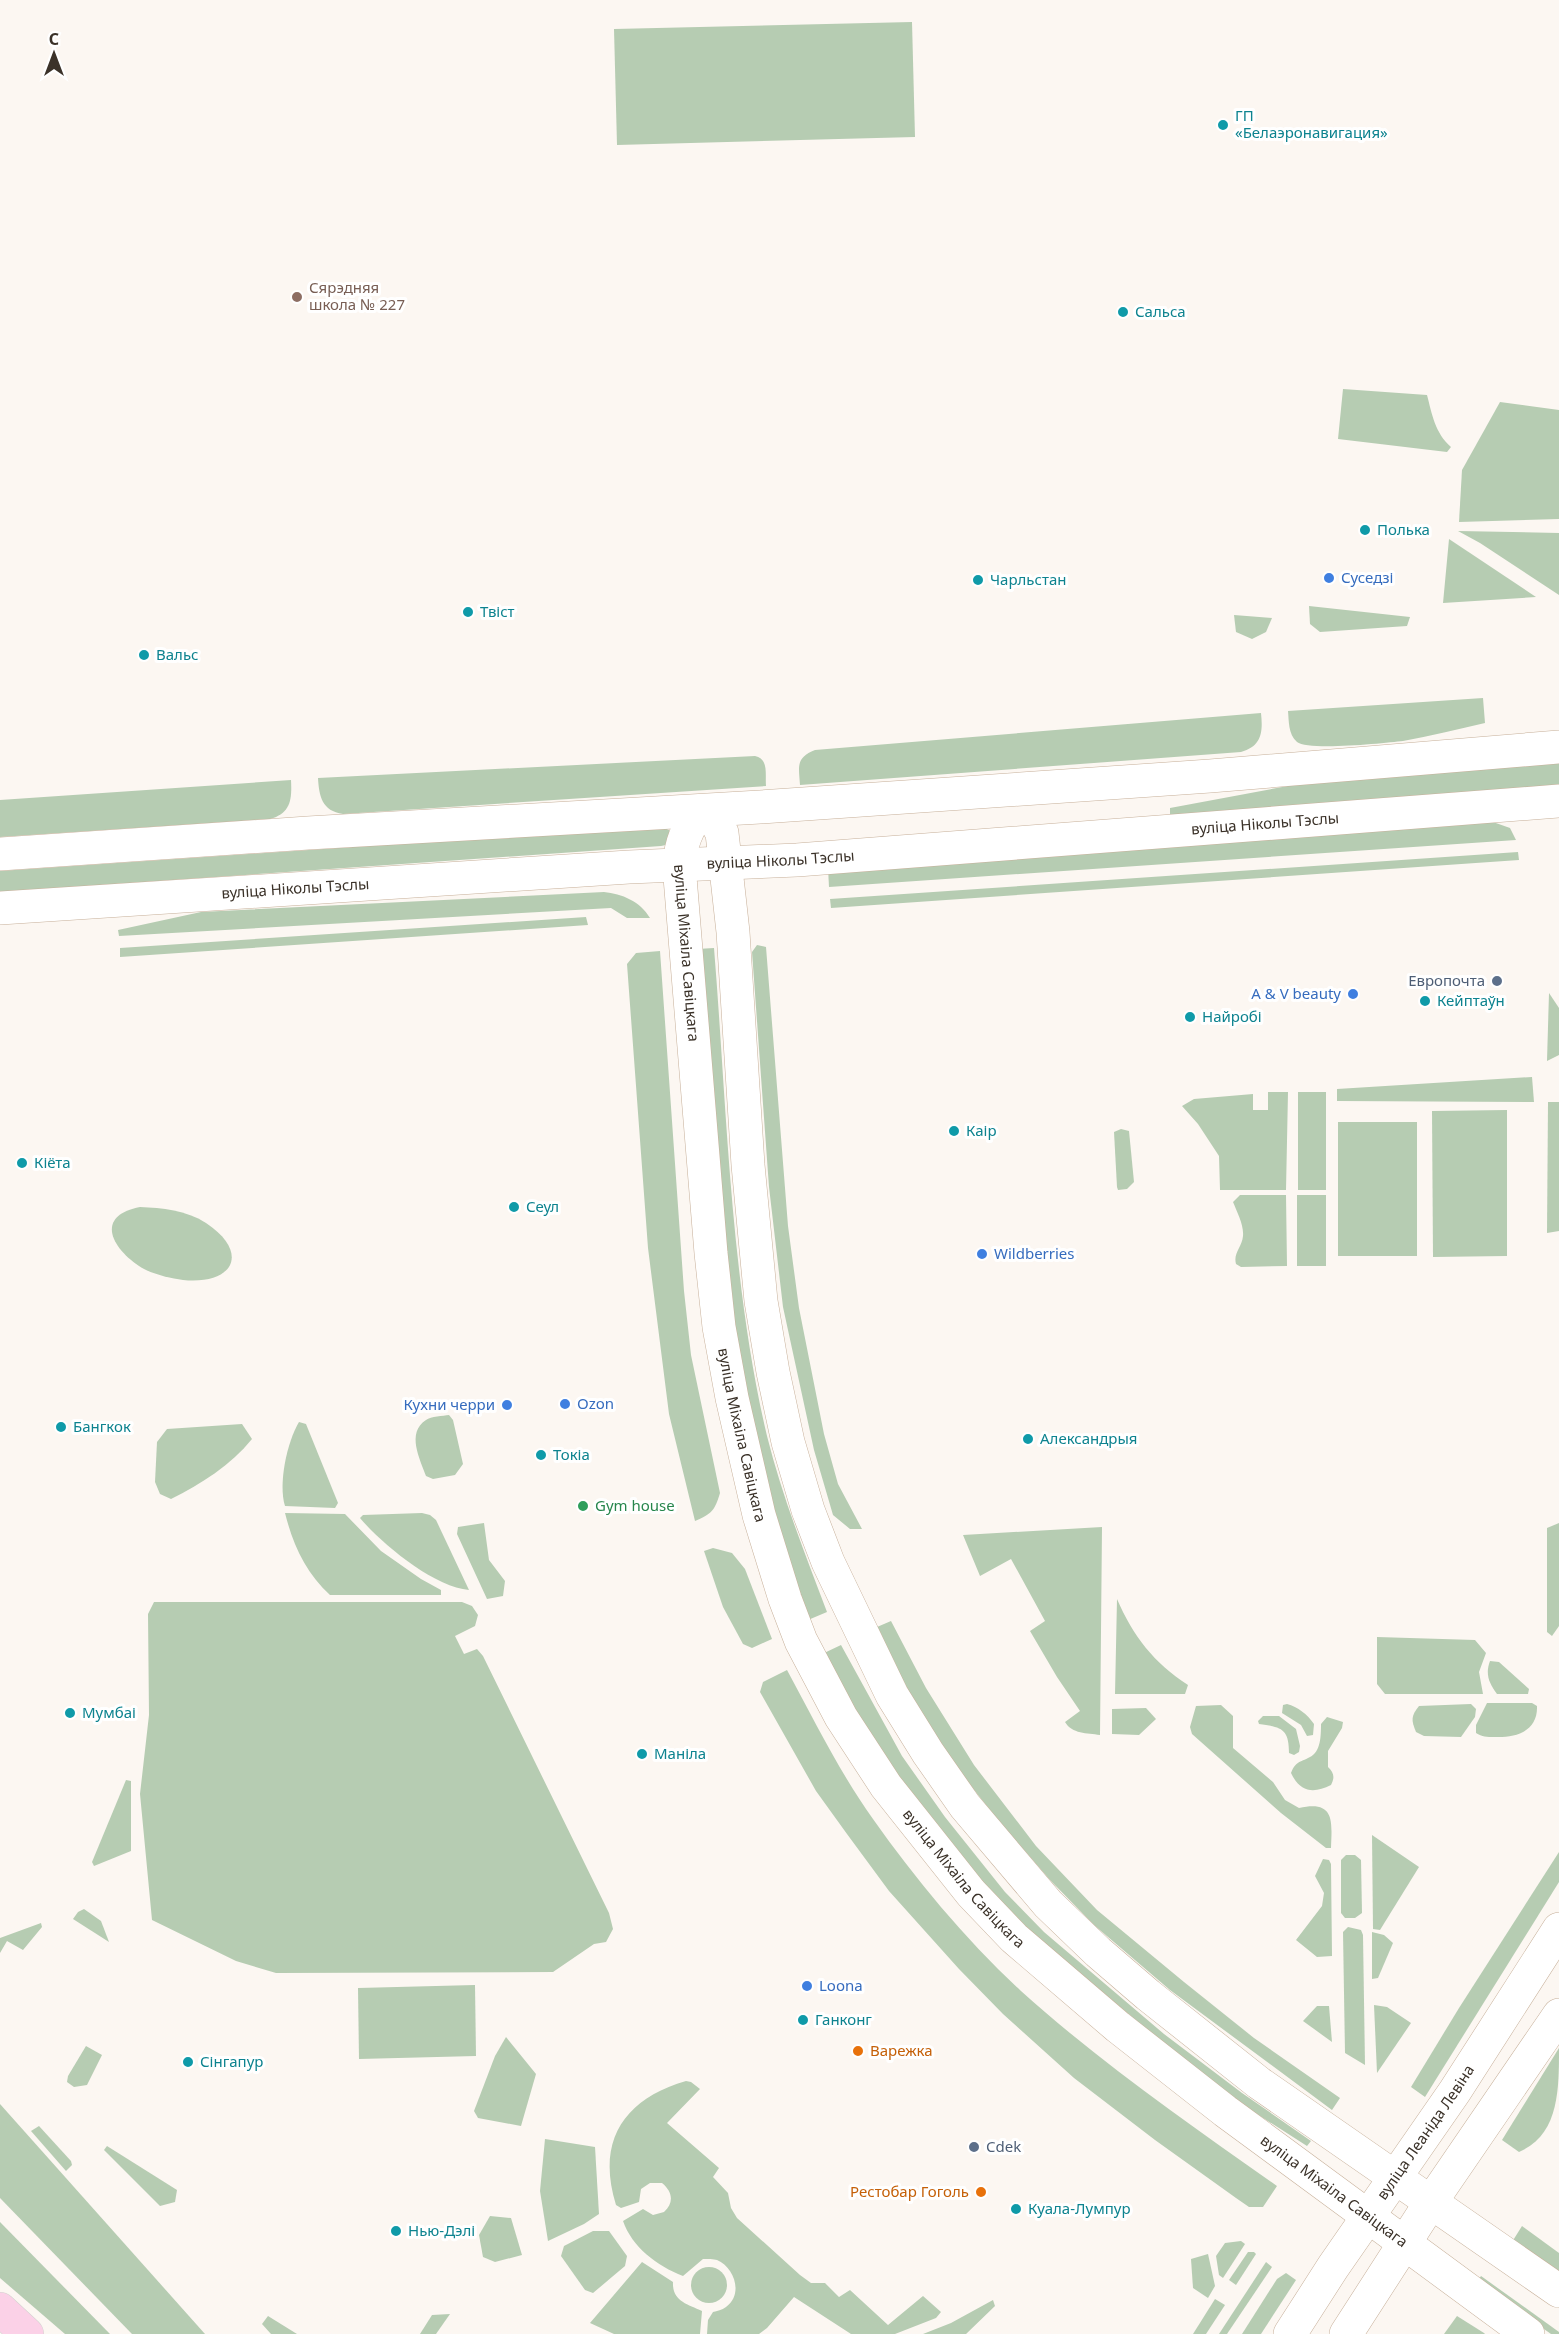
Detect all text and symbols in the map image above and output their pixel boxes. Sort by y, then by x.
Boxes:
north arrow [24,24,84,84]
text: С [49,28,59,50]
place label: ГП «Белаэронавигация» [1235,105,1388,142]
marker: ГП «Белаэронавигация» [1216,118,1230,132]
place label: Сярэдняя школа № 227 [309,277,405,314]
marker: Сярэдняя школа № 227 [290,290,304,304]
place label: Сальса [1135,301,1186,321]
marker: Сальса [1116,305,1130,319]
place label: Полька [1377,519,1430,539]
marker: Полька [1358,523,1372,537]
place label: Суседзі [1341,567,1393,587]
place label: Чарльстан [990,569,1066,589]
marker: Суседзі [1322,571,1336,585]
marker: Чарльстан [971,573,985,587]
place label: Твіст [480,601,515,621]
marker: Твіст [461,605,475,619]
place label: Вальс [156,644,198,664]
marker: Вальс [137,648,151,662]
street label: вуліца Ніколы Тэслы [1190,807,1340,838]
street label: вуліца Ніколы Тэслы [706,845,855,873]
street label: вуліца Міхаіла Савіцкага [670,863,705,1042]
street label: вуліца Ніколы Тэслы [221,873,370,903]
place label: Европочта [1408,970,1485,990]
marker: Европочта [1490,974,1504,988]
place label: A & V beauty [1251,983,1341,1003]
marker: A & V beauty [1346,987,1360,1001]
place label: Кейптаўн [1437,990,1505,1010]
marker: Кейптаўн [1418,994,1432,1008]
place label: Найробі [1202,1006,1262,1026]
marker: Найробі [1183,1010,1197,1024]
place label: Каір [966,1120,997,1140]
marker: Каір [947,1124,961,1138]
place label: Кіёта [34,1152,71,1172]
marker: Кіёта [15,1156,29,1170]
place label: Сеул [526,1196,559,1216]
marker: Сеул [507,1200,521,1214]
place label: Wildberries [994,1243,1075,1263]
marker: Wildberries [975,1247,989,1261]
street label: вуліца Міхаіла Савіцкага [714,1346,772,1524]
place label: Ozon [577,1393,614,1413]
place label: Кухни черри [403,1394,495,1414]
marker: Ozon [558,1397,572,1411]
marker: Кухни черри [500,1398,514,1412]
place label: Бангкок [73,1416,131,1436]
marker: Бангкок [54,1420,68,1434]
place label: Александрыя [1040,1428,1138,1448]
marker: Александрыя [1021,1432,1035,1446]
place label: Токіа [553,1444,590,1464]
marker: Токіа [534,1448,548,1462]
place label: Gym house [595,1495,675,1515]
marker: Gym house [576,1499,590,1513]
place label: Мумбаі [82,1702,136,1722]
marker: Мумбаі [63,1706,77,1720]
place label: Маніла [654,1743,706,1763]
marker: Маніла [635,1747,649,1761]
street label: вуліца Міхаіла Савіцкага [899,1804,1030,1952]
place label: Loona [819,1975,863,1995]
marker: Loona [800,1979,814,1993]
place label: Ганконг [815,2009,872,2029]
marker: Ганконг [796,2013,810,2027]
place label: Варежка [870,2040,933,2060]
marker: Варежка [851,2044,865,2058]
place label: Сінгапур [200,2051,263,2071]
marker: Сінгапур [181,2055,195,2069]
street label: вуліца Леаніда Левіна [1372,2061,1478,2203]
street label: вуліца Міхаіла Савіцкага [1257,2130,1412,2251]
place label: Cdek [986,2136,1021,2156]
marker: Cdek [967,2140,981,2154]
place label: Рестобар Гоголь [850,2181,969,2201]
marker: Рестобар Гоголь [974,2185,988,2199]
place label: Куала-Лумпур [1028,2198,1131,2218]
marker: Куала-Лумпур [1009,2202,1023,2216]
place label: Нью-Дэлі [408,2220,475,2240]
marker: Нью-Дэлі [389,2224,403,2238]

